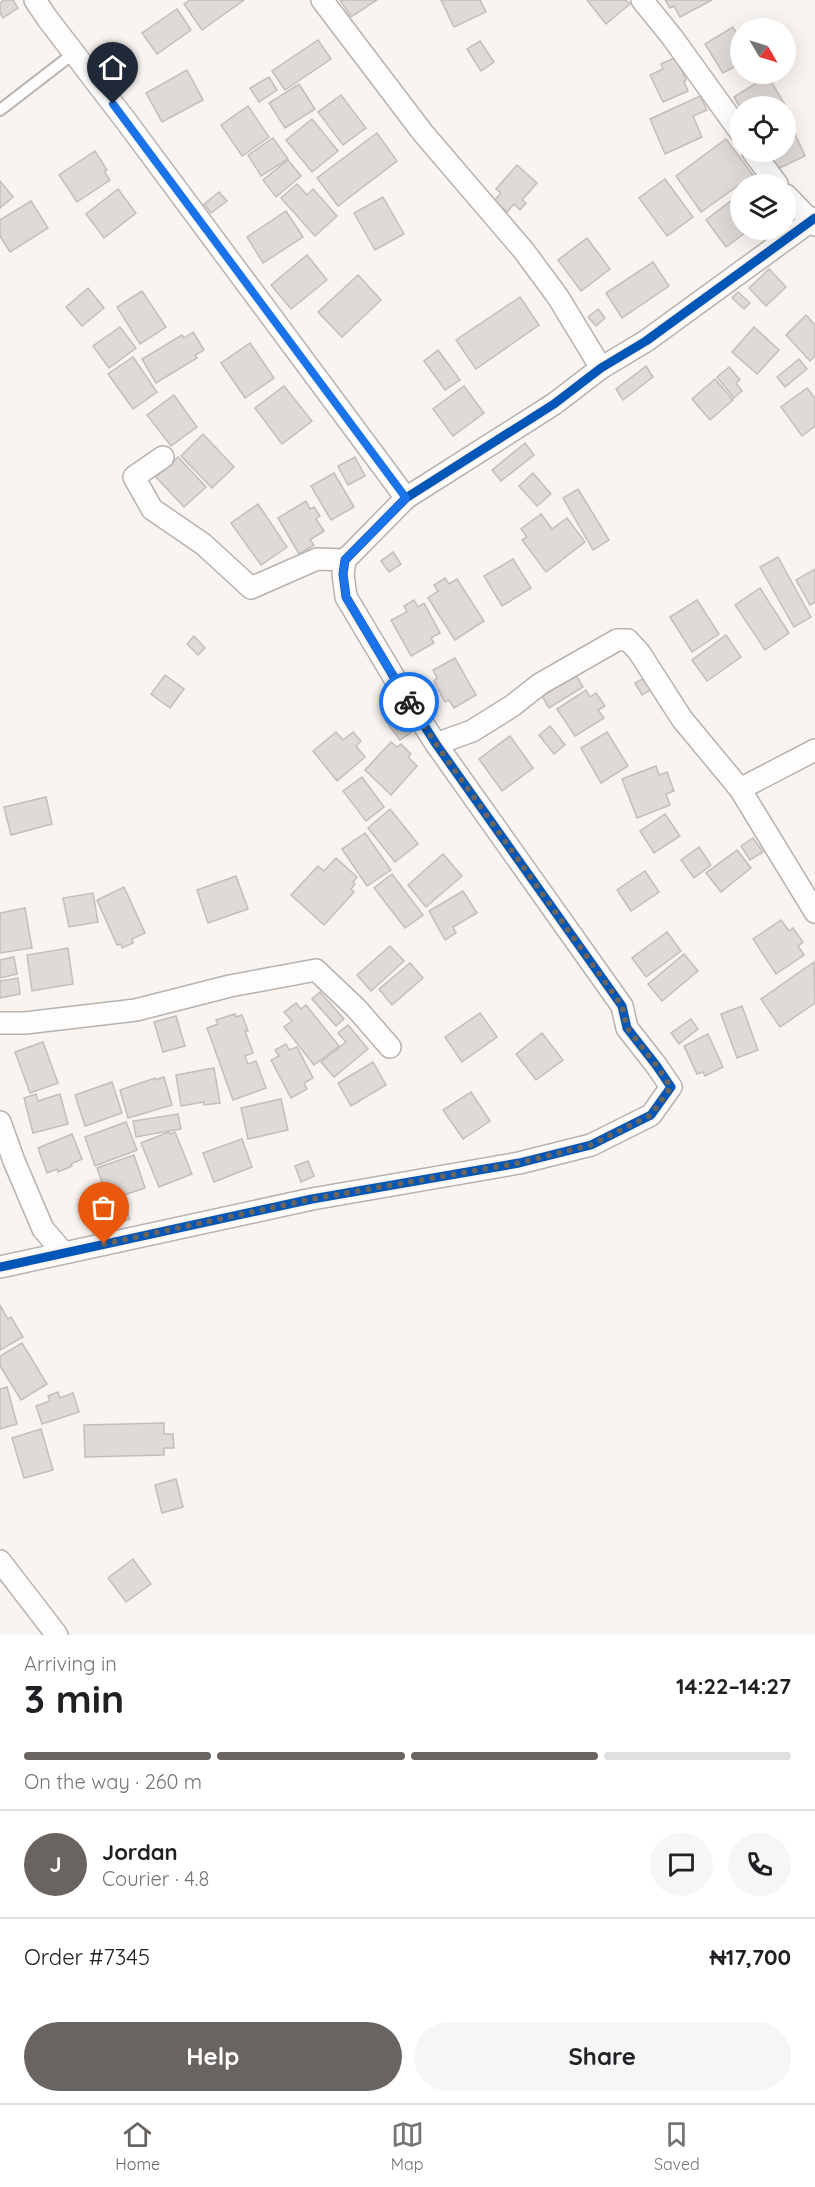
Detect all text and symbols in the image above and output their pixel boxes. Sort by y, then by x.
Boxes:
north arrow [730,18,796,84]
map controls [730,18,796,240]
pin [87,42,138,104]
icon: home [96,51,129,84]
button: locate [730,96,796,162]
button: layers [730,174,796,240]
courier [379,672,439,732]
icon: bike [393,686,426,719]
pin [78,1182,129,1244]
icon: bag [87,1191,120,1224]
text: Arriving in [24,1651,117,1676]
text: 14:22–14:27 [676,1672,791,1700]
text: 3 min [24,1674,124,1723]
text: On the way · 260 m [24,1769,202,1794]
button: chat [650,1833,713,1896]
button: phone [728,1833,791,1896]
text: Jordan [102,1838,178,1866]
text: J [49,1850,62,1878]
text: Courier · 4.8 [102,1866,209,1891]
text: Order #7345 [24,1943,150,1971]
text: ₦17,700 [710,1943,791,1971]
button: Help [24,2022,402,2091]
button: Share [414,2022,791,2091]
tab: Home [115,2118,160,2174]
tab: Map [391,2118,424,2174]
tab: Saved [654,2118,700,2174]

